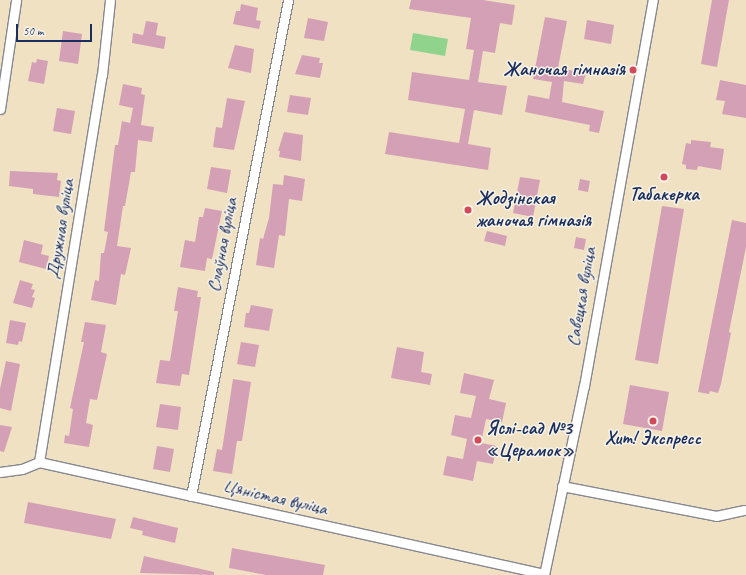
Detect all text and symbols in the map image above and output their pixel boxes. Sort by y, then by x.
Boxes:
scale bar [18,16,94,42]
text: 50 m [23,23,43,39]
place label: Жаночая гімназія [503,59,625,81]
marker: Жаночая гімназія [628,65,638,75]
marker: Табакерка [659,172,669,182]
street label: Дружная вуліца [42,178,80,280]
place label: Табакерка [629,184,699,206]
place label: Жодзінская жаночая гімназія [476,188,591,232]
street label: Слаўная вуліца [203,196,243,294]
marker: Жодзінская жаночая гімназія [463,205,473,215]
street label: Савецкая вуліца [562,246,602,348]
marker: Хит! Экспресс [648,416,658,426]
place label: Яслі-сад №3 «Церамок» [486,418,574,462]
place label: Хит! Экспресс [605,428,701,450]
marker: Яслі-сад №3 «Церамок» [473,435,483,445]
street label: Цяністая вуліца [221,475,329,521]

